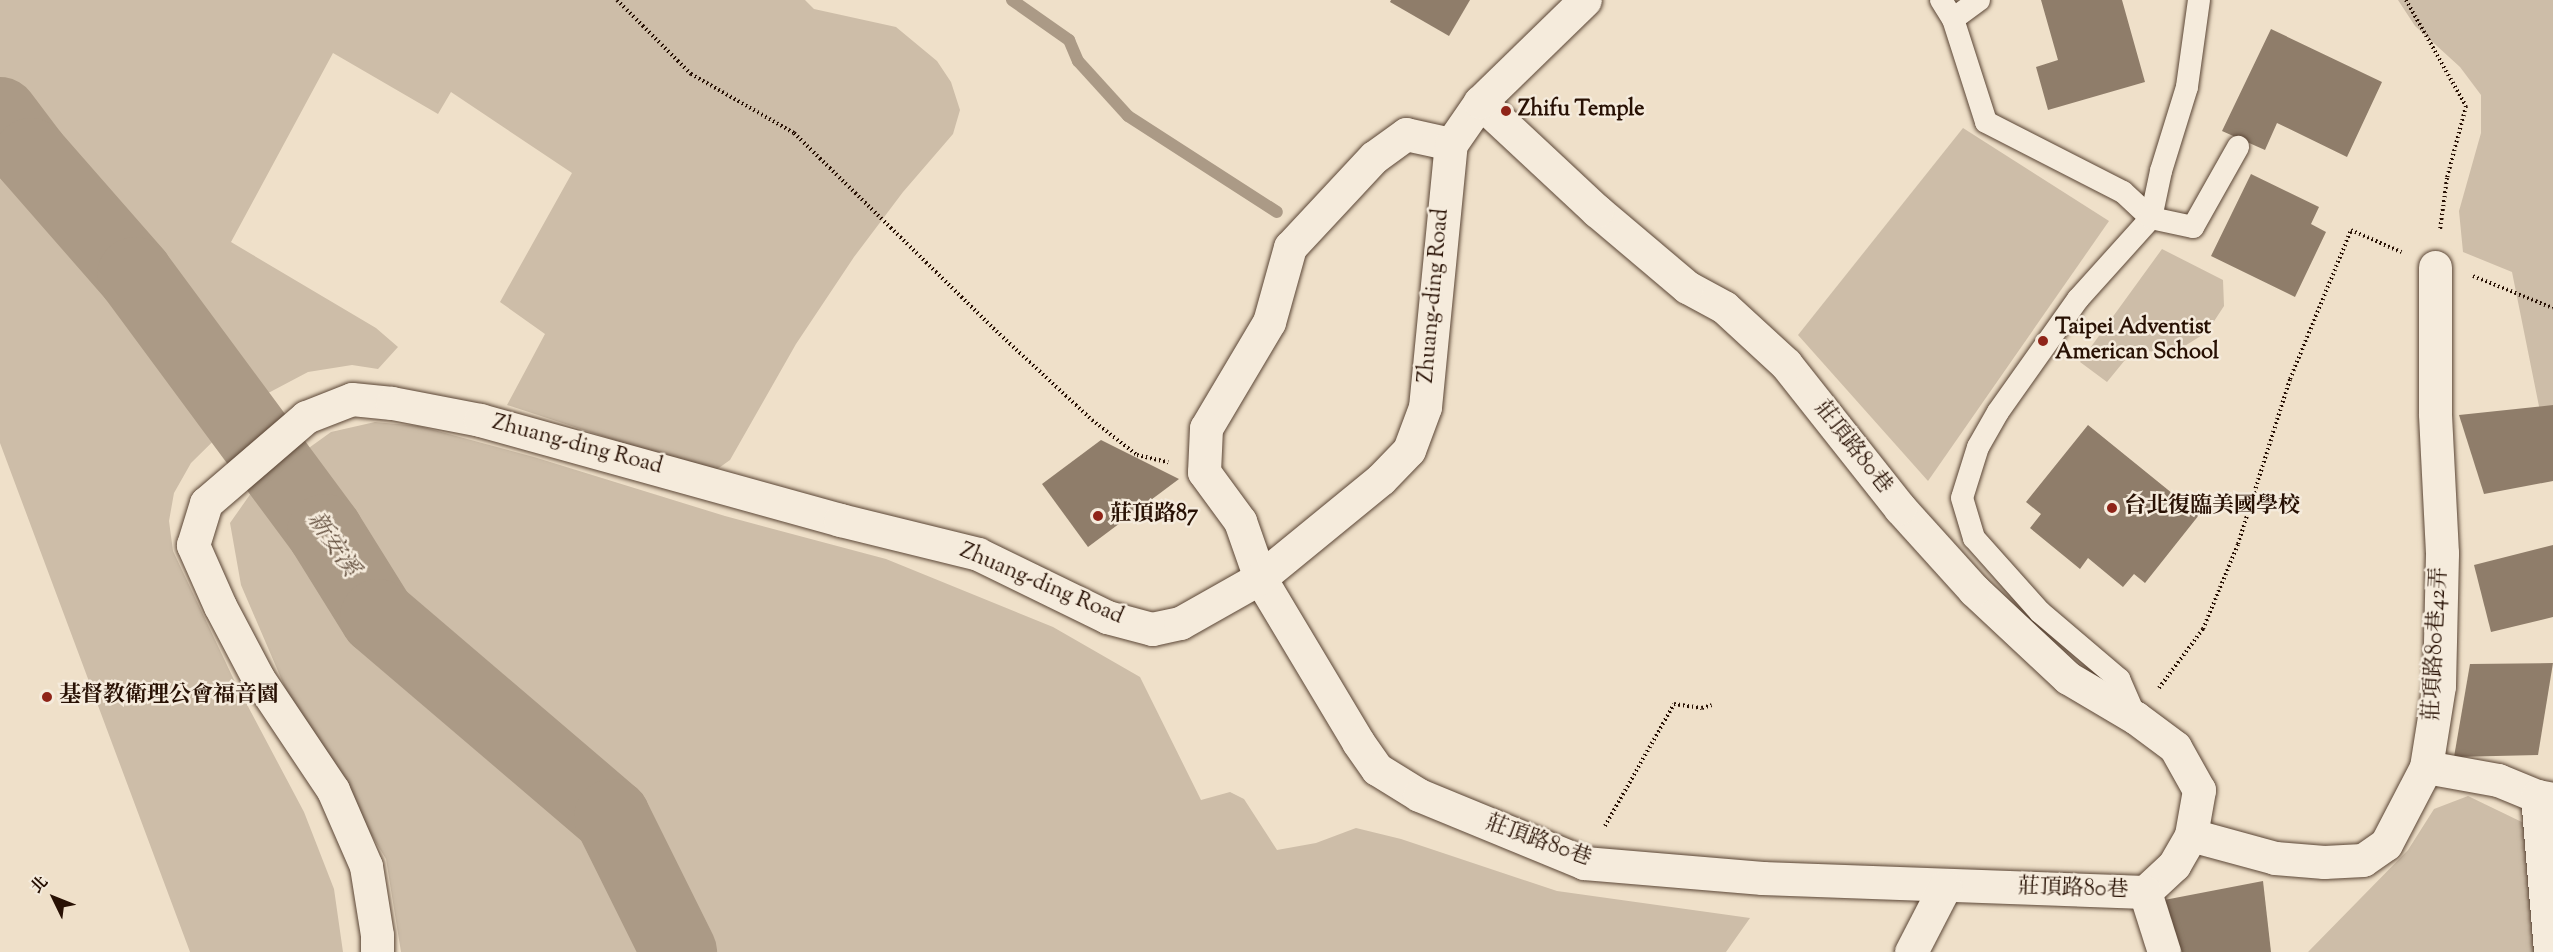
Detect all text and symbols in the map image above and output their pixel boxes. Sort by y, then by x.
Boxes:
place label: Zhifu Temple [1518,98,1645,124]
marker: Zhifu Temple [1499,104,1513,118]
street label: Zhuang-ding Road [1414,208,1456,384]
place label: Taipei Adventist American School [2055,315,2219,366]
marker: Taipei Adventist American School [2036,334,2050,348]
street label: 莊頂路80巷 [1808,396,1896,500]
street label: Zhuang-ding Road [489,411,665,481]
place label: 台北復臨美國學校 [2124,495,2300,521]
marker: 台北復臨美國學校 [2105,501,2119,515]
place label: 莊頂路87 [1110,503,1198,529]
water label: 新安溪 [300,507,364,583]
marker: 莊頂路87 [1091,509,1105,523]
street label: Zhuang-ding Road [955,539,1127,631]
street label: 莊項路80巷42弄 [2420,566,2454,722]
place label: 基督教衛理公會福音園 [59,684,279,710]
marker: 基督教衛理公會福音園 [40,690,54,704]
street label: 莊頂路80巷 [1482,811,1594,873]
north arrow [24,868,84,928]
text: 北 [27,872,54,899]
street label: 莊頂路80巷 [2017,875,2129,905]

